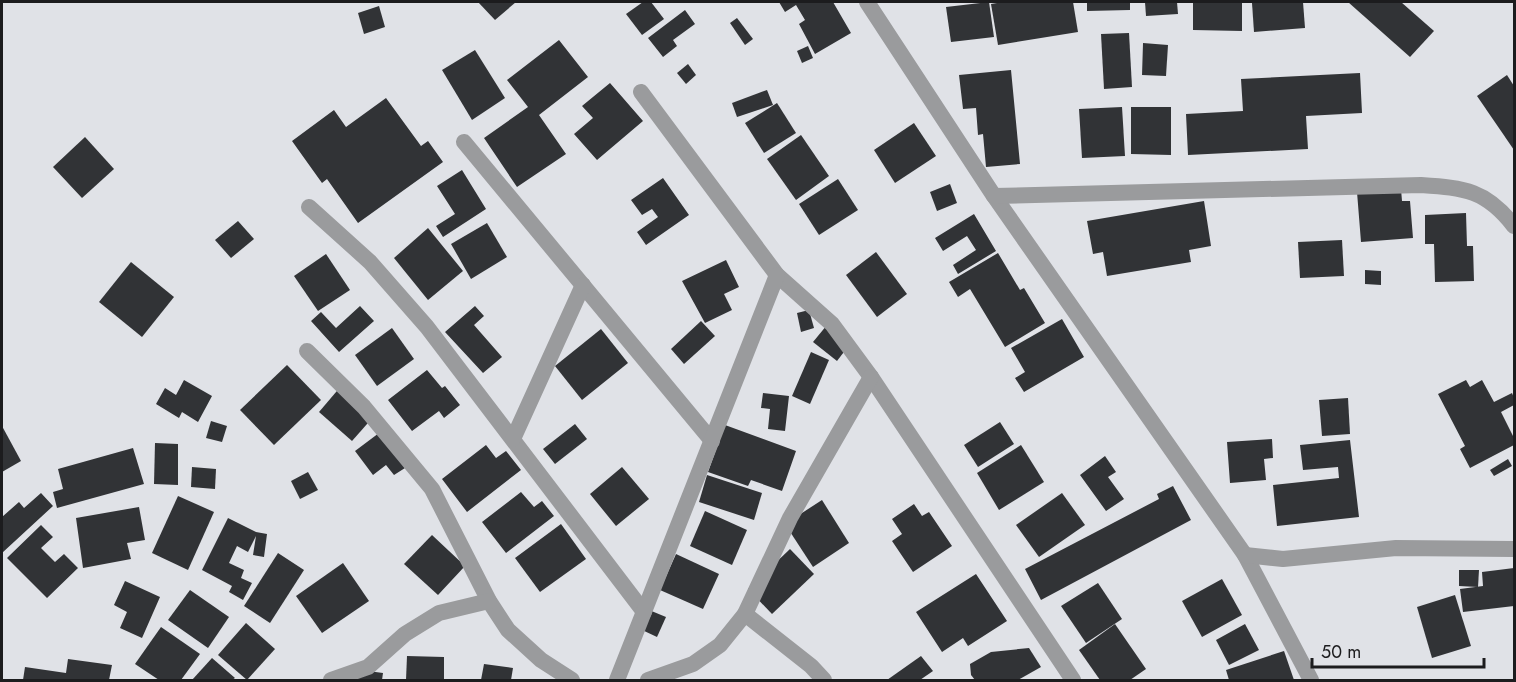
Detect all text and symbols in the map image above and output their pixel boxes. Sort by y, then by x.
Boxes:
scale bar [1312,631,1484,669]
text: 50 m [1321,639,1361,665]

